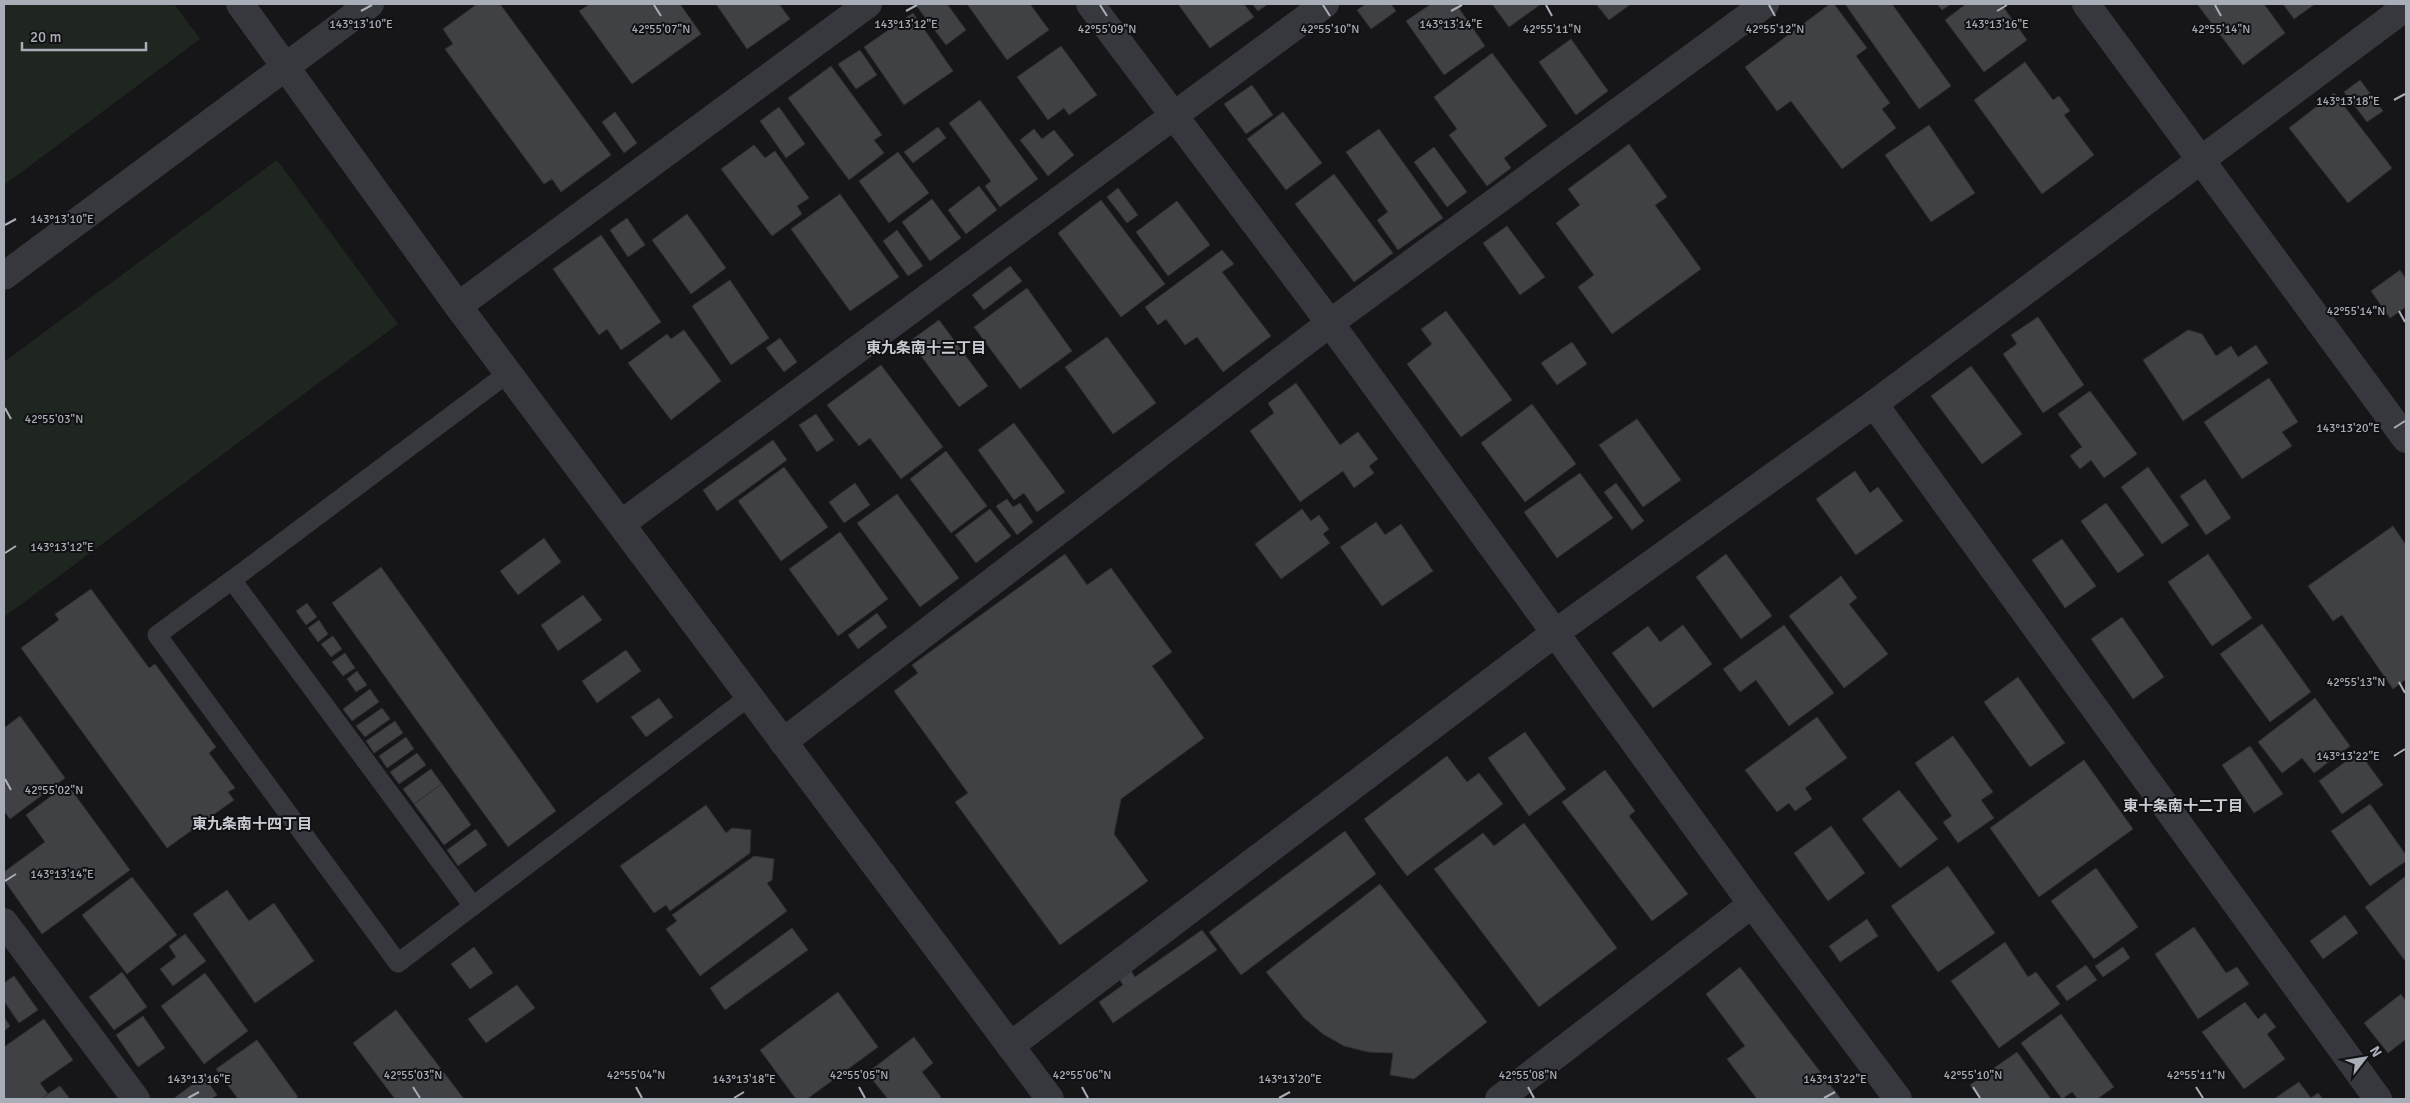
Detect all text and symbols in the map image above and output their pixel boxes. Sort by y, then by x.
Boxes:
text: 143°13'10"E [329,17,393,32]
text: 143°13'12"E [874,17,938,32]
text: 143°13'14"E [1419,17,1483,32]
text: 143°13'16"E [1965,17,2029,32]
scale bar [22,20,146,52]
text: 42°55'07"N [632,22,690,37]
text: 42°55'09"N [1078,22,1136,37]
text: 42°55'10"N [1301,22,1359,37]
text: 42°55'11"N [1523,22,1581,37]
text: 42°55'12"N [1746,22,1804,37]
text: 42°55'14"N [2192,22,2250,37]
text: 20 m [30,28,61,46]
text: 143°13'18"E [2316,94,2380,109]
text: 143°13'10"E [30,212,94,227]
text: 42°55'14"N [2327,304,2385,319]
district label: 東九条南十三丁目 [866,339,986,357]
text: 42°55'03"N [25,412,83,427]
text: 143°13'20"E [2316,421,2380,436]
text: 143°13'12"E [30,540,94,555]
text: 42°55'13"N [2327,675,2385,690]
text: 143°13'22"E [2316,749,2380,764]
text: 42°55'02"N [25,783,83,798]
district label: 東十条南十二丁目 [2123,797,2243,815]
district label: 東九条南十四丁目 [192,815,312,833]
text: 143°13'14"E [30,867,94,882]
north arrow [2340,1033,2390,1083]
text: N [2366,1043,2386,1060]
text: 42°55'03"N [384,1068,442,1083]
text: 42°55'04"N [607,1068,665,1083]
text: 42°55'05"N [830,1068,888,1083]
text: 42°55'06"N [1053,1068,1111,1083]
text: 42°55'08"N [1499,1068,1557,1083]
text: 42°55'10"N [1944,1068,2002,1083]
text: 42°55'11"N [2167,1068,2225,1083]
text: 143°13'16"E [167,1072,231,1087]
text: 143°13'18"E [712,1072,776,1087]
text: 143°13'20"E [1258,1072,1322,1087]
text: 143°13'22"E [1803,1072,1867,1087]

